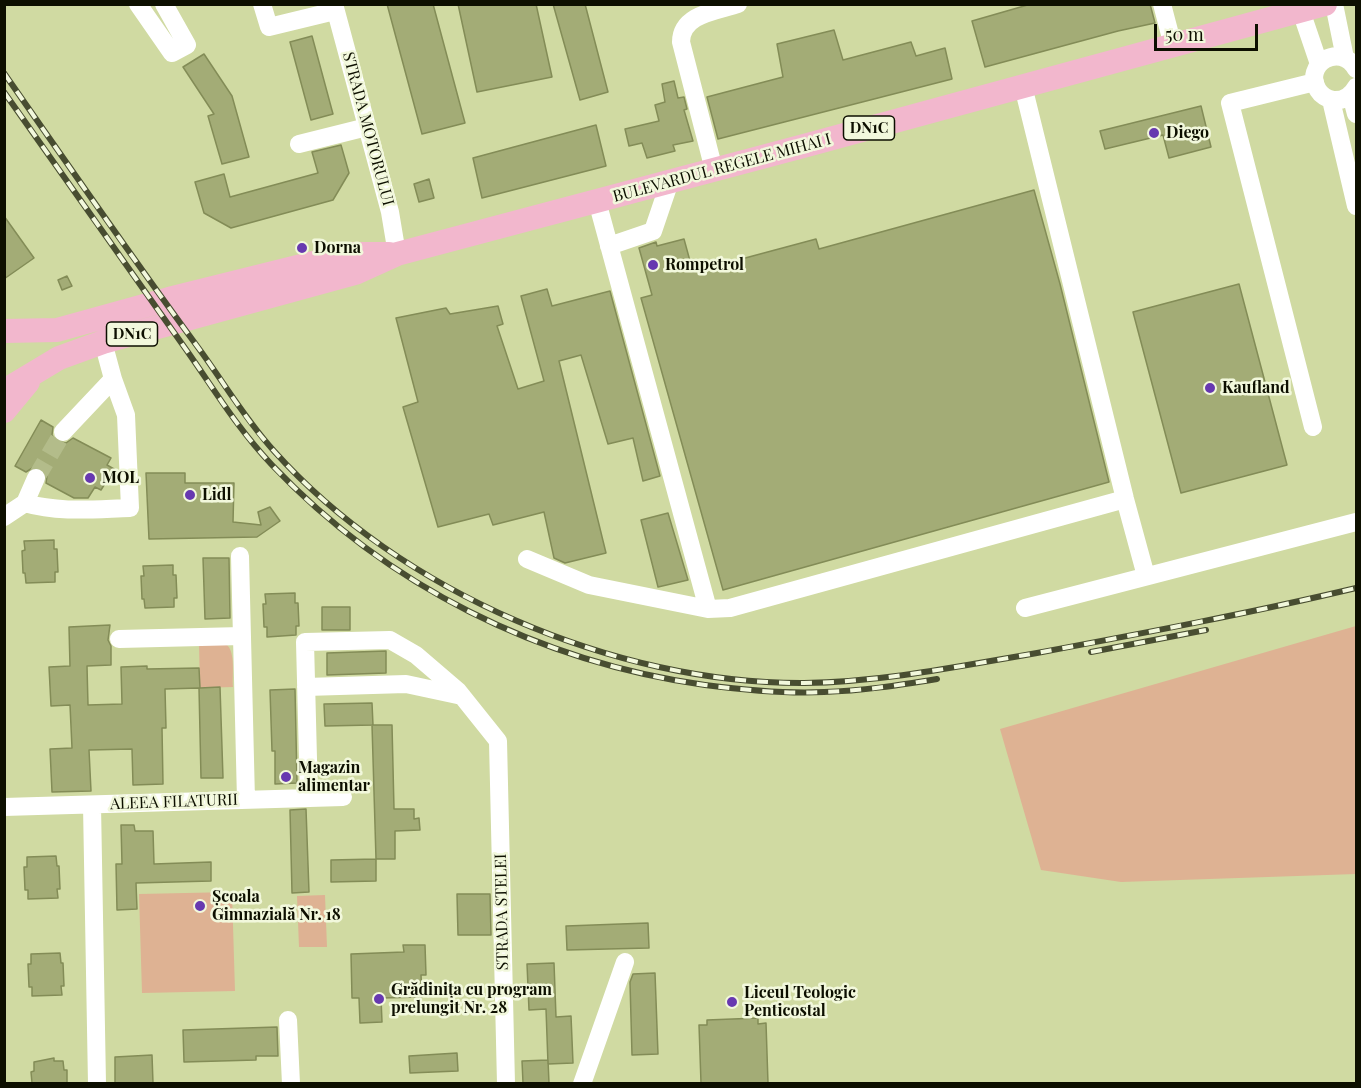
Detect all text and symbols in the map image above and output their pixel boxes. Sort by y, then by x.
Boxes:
scale bar [1157,12,1260,50]
text: 50 m [1165,22,1204,46]
street label: STRADA MOTORULUI [338,50,398,208]
road number: DN1C [844,116,894,140]
place label: Diego [1166,123,1209,143]
marker: Diego [1147,126,1161,140]
street label: BULEVARDUL REGELE MIHAI I [611,130,833,206]
place label: Dorna [314,238,361,258]
marker: Dorna [295,241,309,255]
place label: Rompetrol [665,255,744,275]
marker: Rompetrol [646,258,660,272]
road number: DN1C [106,322,158,346]
place label: Kaufland [1222,378,1290,398]
marker: Kaufland [1203,381,1217,395]
place label: MOL [102,468,139,488]
marker: MOL [83,471,97,485]
place label: Lidl [202,485,231,505]
marker: Lidl [183,488,197,502]
place label: Magazin alimentar [298,758,370,796]
marker: Magazin alimentar [279,770,293,784]
street label: ALEEA FILATURII [110,790,238,814]
street label: STRADA STELEI [491,853,513,971]
place label: Școala Gimnazială Nr. 18 [212,887,341,925]
marker: Școala Gimnazială Nr. 18 [193,899,207,913]
place label: Grădinița cu program prelungit Nr. 28 [391,980,552,1018]
place label: Liceul Teologic Penticostal [744,983,856,1021]
marker: Grădinița cu program prelungit Nr. 28 [372,992,386,1006]
marker: Liceul Teologic Penticostal [725,995,739,1009]

